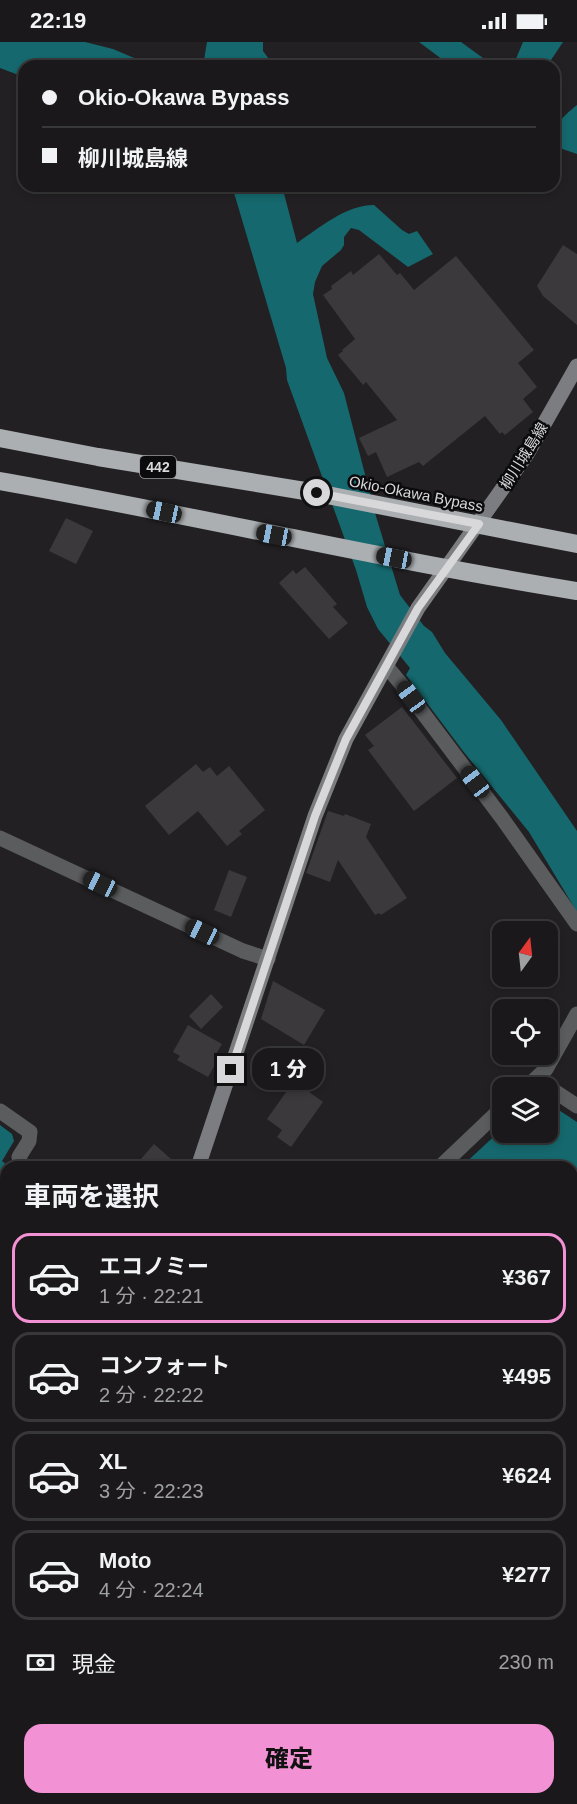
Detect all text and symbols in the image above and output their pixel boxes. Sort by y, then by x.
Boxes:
text: 22:19 [30,8,86,33]
text: Okio-Okawa Bypass [78,85,290,110]
text: 柳川城島線 [78,146,188,171]
street label: 柳川城島線 [496,419,551,492]
road number: 442 [140,456,176,478]
street label: Okio-Okawa Bypass [348,472,484,515]
route start [303,479,330,506]
car [145,499,183,525]
car [255,523,293,547]
car [375,546,413,570]
car [393,677,429,717]
car [457,762,493,802]
car [80,868,120,900]
car [182,916,222,948]
north arrow [492,921,558,987]
map controls [492,921,558,1143]
button: locate [492,999,558,1065]
callout: 1 分 [252,1049,324,1091]
route end [217,1056,244,1083]
text: 1 分 [270,1058,306,1080]
button: layers [492,1077,558,1143]
text: 車両を選択 [24,1182,159,1212]
icon: car [27,1251,81,1305]
text: エコノミー [99,1254,209,1279]
text: ¥367 [502,1265,551,1290]
text: 1 分 · 22:21 [99,1285,204,1307]
icon: car [27,1350,81,1404]
text: コンフォート [99,1353,230,1378]
text: ¥495 [502,1364,551,1389]
text: 2 分 · 22:22 [99,1384,204,1406]
icon: car [27,1449,81,1503]
text: XL [99,1449,127,1474]
text: ¥624 [502,1463,551,1488]
text: 3 分 · 22:23 [99,1480,204,1502]
icon: car [27,1548,81,1602]
text: Moto [99,1548,152,1573]
text: ¥277 [502,1562,551,1587]
text: 4 分 · 22:24 [99,1579,204,1601]
icon: cash [24,1646,57,1679]
text: 230 m [498,1651,554,1673]
text: 現金 [72,1652,116,1677]
button: 確定 [24,1724,554,1793]

